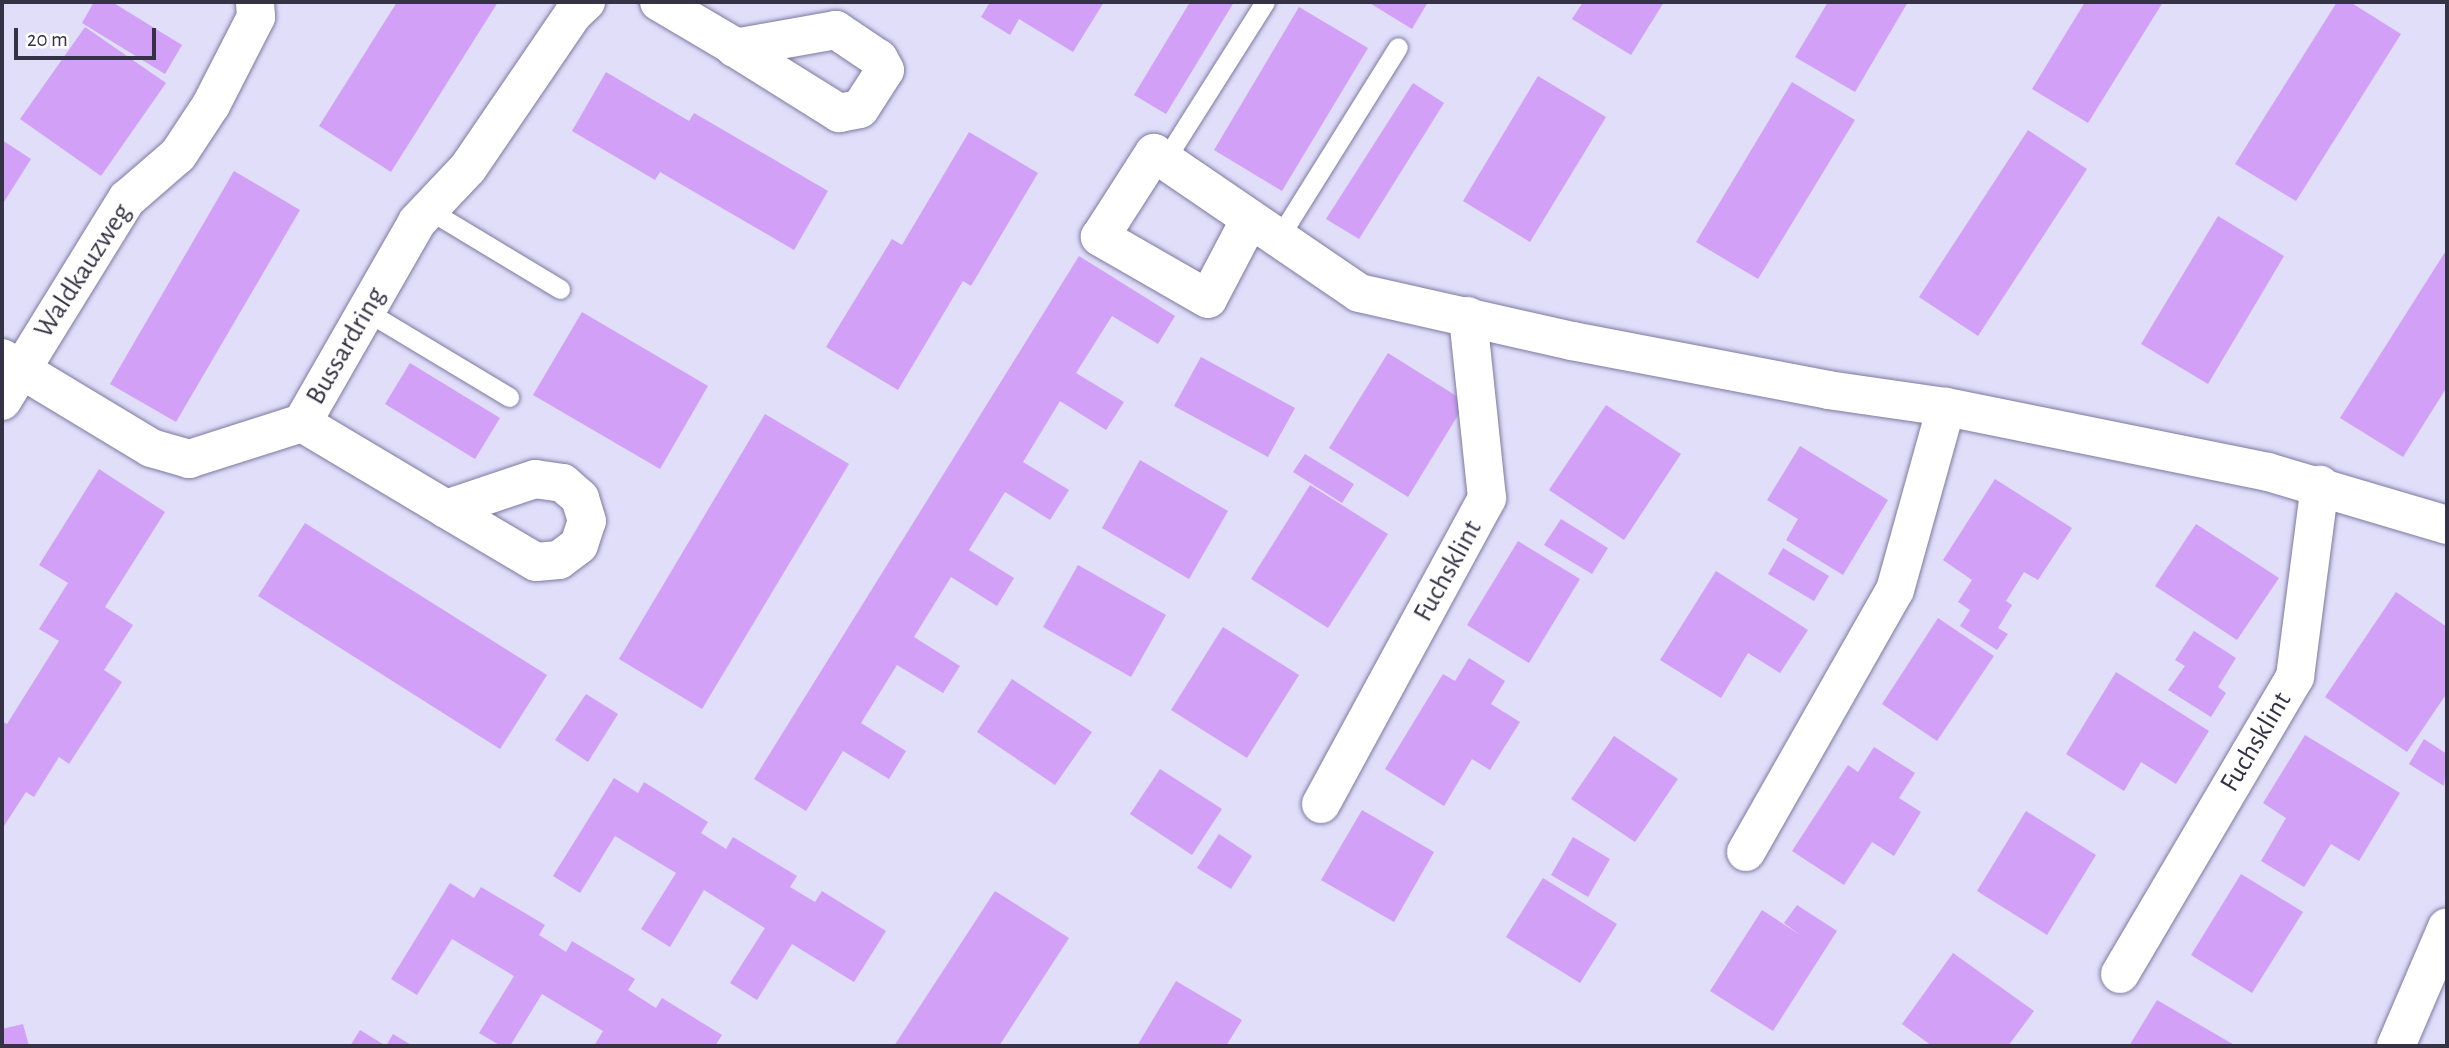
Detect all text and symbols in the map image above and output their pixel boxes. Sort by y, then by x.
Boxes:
scale bar [18,14,159,58]
text: 20 m [27,29,68,50]
street label: Waldkauzweg [27,197,139,345]
street label: Bussardring [299,281,393,411]
street label: Fuchsklint [1406,514,1490,628]
street label: Fuchsklint [2213,686,2299,798]

